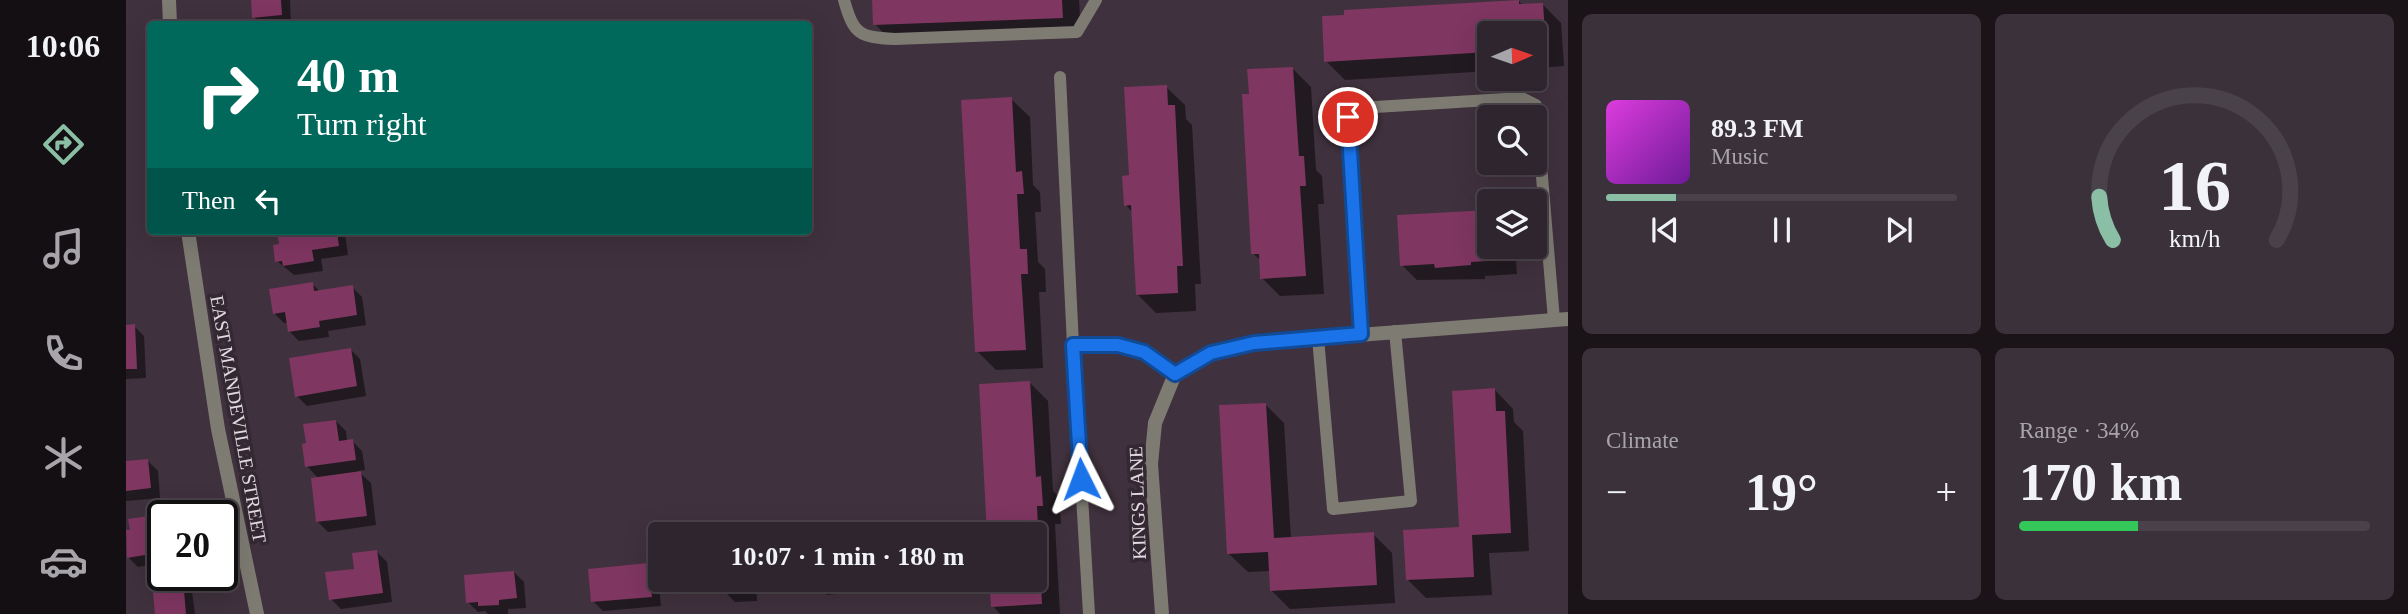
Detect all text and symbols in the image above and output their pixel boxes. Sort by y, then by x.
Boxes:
north arrow [1477,21,1547,91]
map controls [1477,21,1547,259]
text: 10:06 [26,28,100,64]
text: 40 m [297,48,399,103]
icon: right [182,49,273,140]
pin [1318,87,1378,147]
icon: arrive [1329,98,1367,136]
button: search [1477,105,1547,175]
text: Turn right [297,106,427,142]
text: 89.3 FM [1711,114,1803,143]
icon: directions [39,120,88,169]
text: Music [1711,144,1769,169]
text: 16 [2158,146,2231,227]
icon: left [249,182,287,220]
text: Then [182,186,235,215]
button: layers [1477,189,1547,259]
icon: previous [1646,211,1684,249]
icon: pause [1763,211,1801,249]
icon: next [1880,211,1918,249]
icon: music [39,224,88,273]
text: km/h [2169,225,2221,252]
street label: EAST MANDEVILLE STREET [206,294,271,545]
icon: phone [39,329,88,378]
text: Range · 34% [2019,418,2139,443]
text: Climate [1606,428,1679,453]
icon: climate [39,433,88,482]
position arrow [1044,442,1118,516]
street label: KINGS LANE [1125,446,1150,560]
text: 170 km [2019,454,2182,511]
text: 19° [1745,464,1818,521]
text: − [1606,471,1627,513]
text: + [1936,471,1957,513]
speed limit sign: 20 [147,500,238,591]
icon: car [39,537,88,586]
text: 10:07 · 1 min · 180 m [731,542,965,571]

